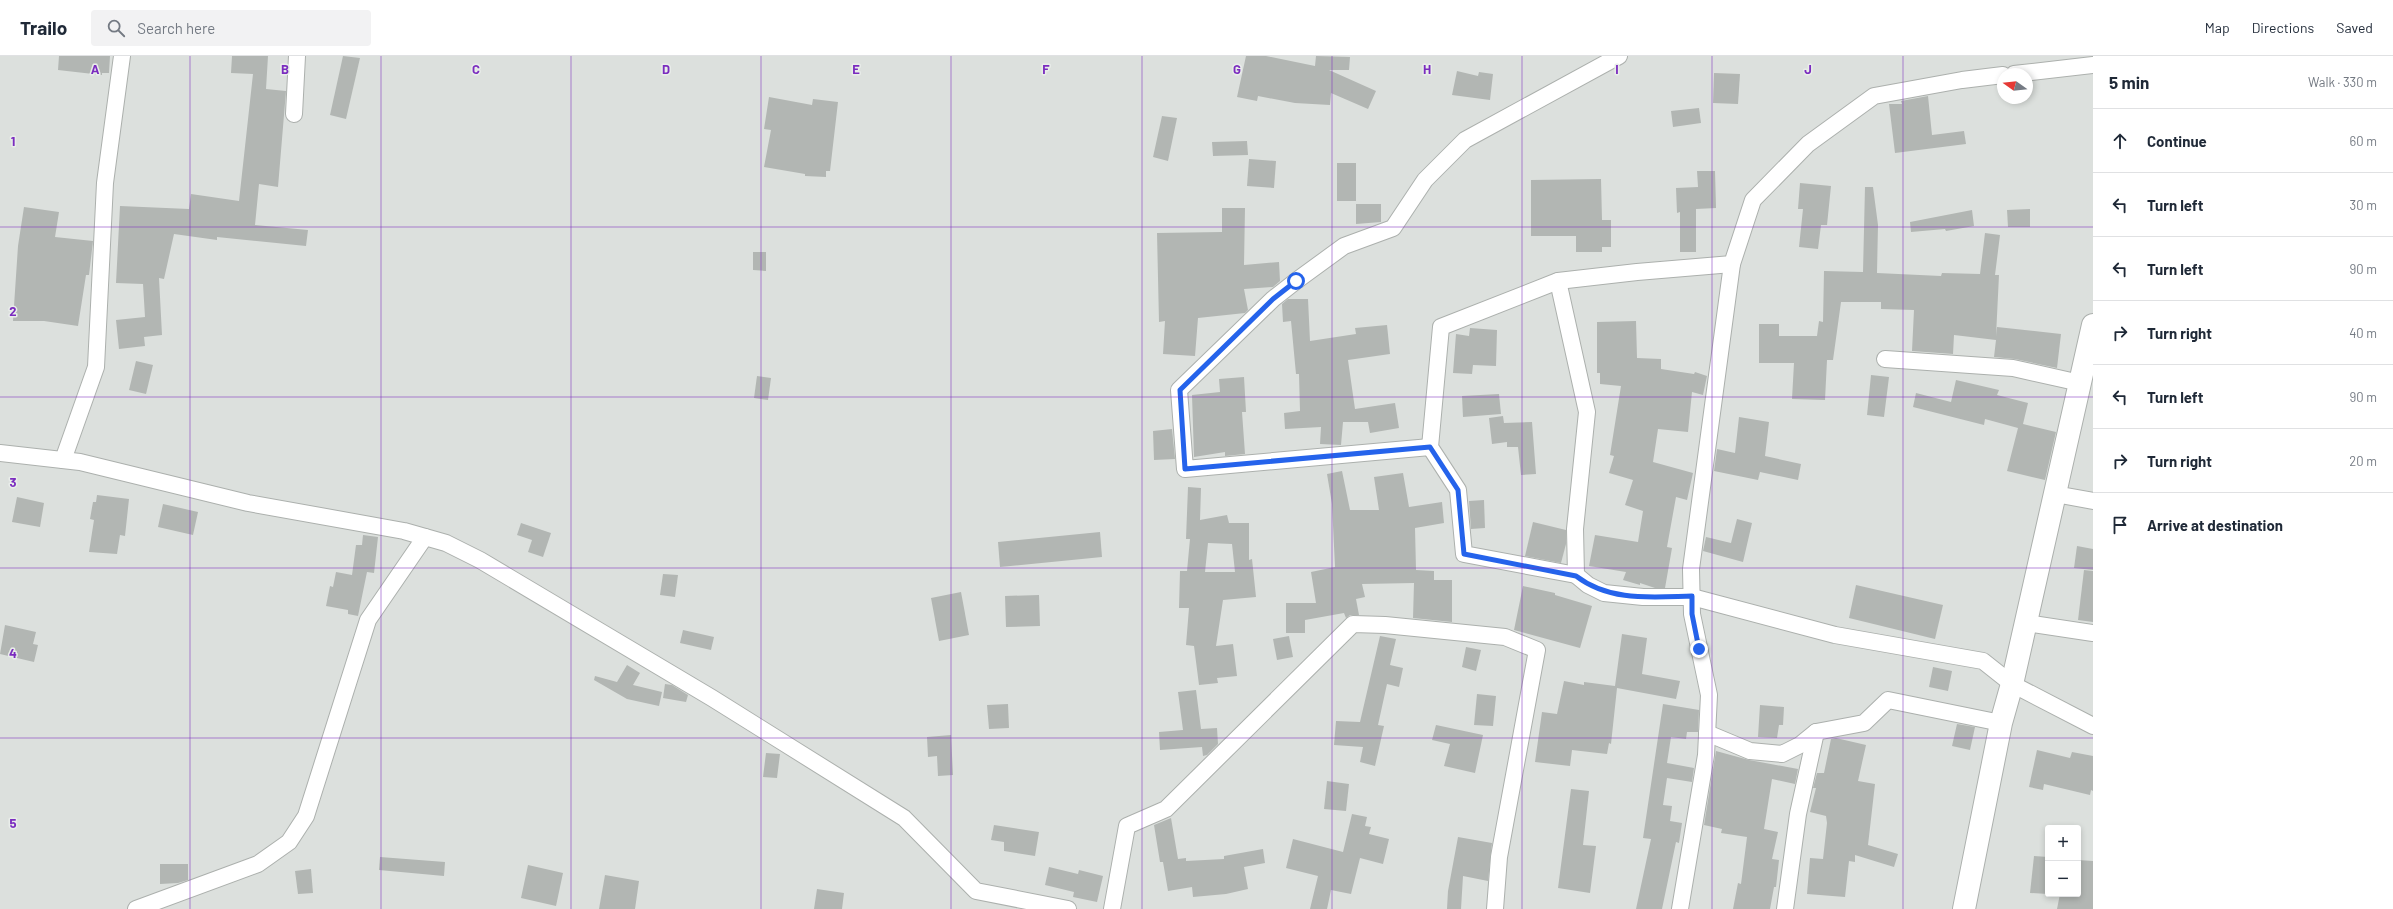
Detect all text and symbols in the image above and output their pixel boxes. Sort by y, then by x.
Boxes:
search box [91,10,371,46]
text: Trailo [20,16,67,39]
icon: search [105,17,127,39]
text: Search here [137,19,215,37]
text: Map [2205,19,2230,36]
text: Directions [2252,19,2314,36]
text: Saved [2336,19,2373,36]
text: A [91,61,100,77]
text: B [281,61,289,77]
text: C [472,61,480,77]
text: D [662,61,670,77]
text: E [852,61,860,77]
text: F [1042,61,1050,77]
text: G [1233,61,1241,77]
text: H [1423,61,1431,77]
text: I [1615,61,1619,77]
text: J [1804,61,1812,77]
north arrow [1997,68,2033,104]
text: 5 min [2109,72,2149,92]
text: Walk · 330 m [2308,74,2377,90]
icon: ahead [2109,130,2131,152]
text: Continue [2147,132,2207,150]
text: 1 [11,133,15,149]
text: 60 m [2350,133,2377,149]
icon: left [2109,194,2131,216]
text: Turn left [2147,196,2203,214]
text: 30 m [2350,197,2377,213]
icon: left [2109,258,2131,280]
text: Turn left [2147,260,2203,278]
text: 90 m [2350,261,2377,277]
route start [1287,272,1305,290]
text: 2 [9,303,17,319]
icon: right [2109,322,2131,344]
text: Turn right [2147,324,2212,342]
text: 40 m [2349,325,2377,341]
icon: left [2109,386,2131,408]
text: Turn left [2147,388,2203,406]
text: 90 m [2350,389,2377,405]
icon: right [2109,450,2131,472]
text: Turn right [2147,452,2212,470]
text: 20 m [2349,453,2377,469]
text: 3 [9,474,17,490]
icon: arrive [2109,514,2131,536]
text: Arrive at destination [2147,516,2283,534]
route end [1690,640,1708,658]
text: 4 [9,645,17,661]
text: 5 [9,815,17,831]
map controls [2045,825,2081,897]
button: + [2045,825,2081,861]
button: − [2045,861,2081,897]

